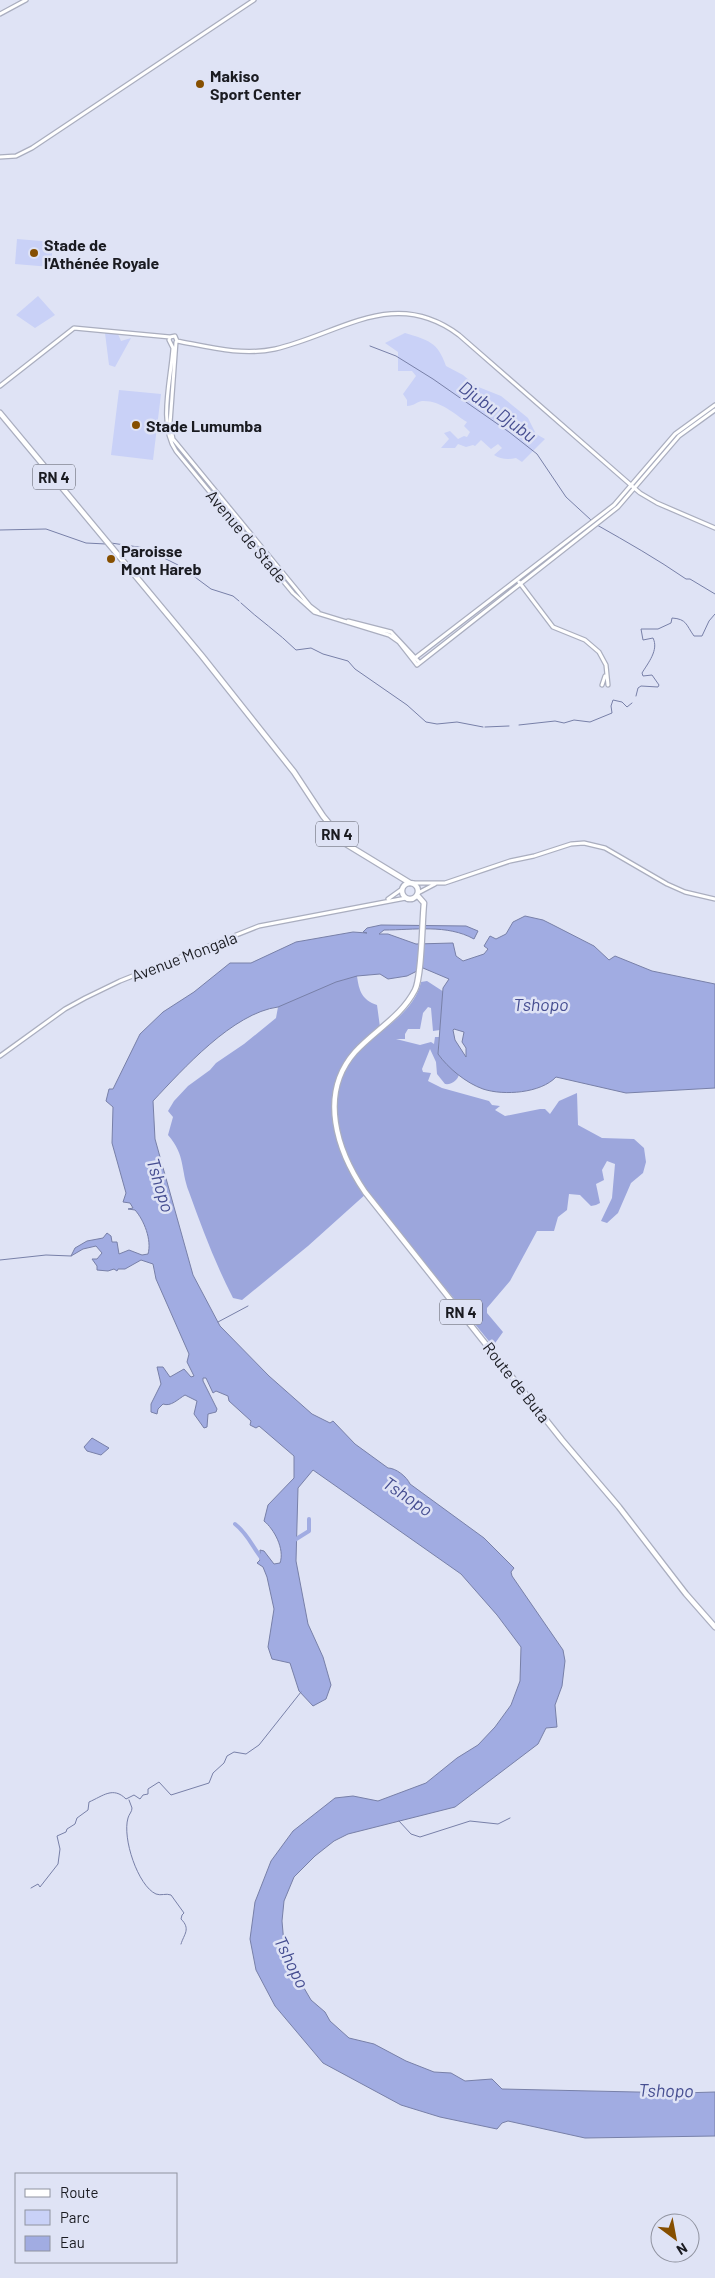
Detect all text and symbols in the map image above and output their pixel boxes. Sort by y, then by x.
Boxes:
place label: Makiso Sport Center [210,66,301,103]
marker: Makiso Sport Center [194,78,206,90]
place label: Stade de l'Athénée Royale [44,235,159,272]
marker: Stade de l'Athénée Royale [28,247,40,259]
water label: Djubu Djubu [455,376,541,446]
place label: Stade Lumumba [146,416,262,435]
marker: Stade Lumumba [130,419,142,431]
road number: RN 4 [33,464,75,490]
street label: Avenue de Stade [203,486,291,586]
place label: Paroisse Mont Hareb [121,541,202,578]
marker: Paroisse Mont Hareb [105,553,117,565]
road number: RN 4 [316,822,358,846]
street label: Avenue Mongala [129,927,239,985]
water label: Tshopo [513,993,569,1015]
water label: Tshopo [142,1155,180,1215]
road number: RN 4 [440,1300,482,1324]
street label: Route de Buta [480,1338,554,1426]
water label: Tshopo [379,1471,437,1521]
water label: Tshopo [270,1932,314,1992]
water label: Tshopo [638,2079,694,2101]
legend [15,2173,178,2263]
text: Route [60,2183,99,2201]
text: Parc [60,2208,90,2226]
north arrow [650,2213,700,2263]
text: Eau [60,2233,85,2251]
text: N [674,2240,691,2259]

